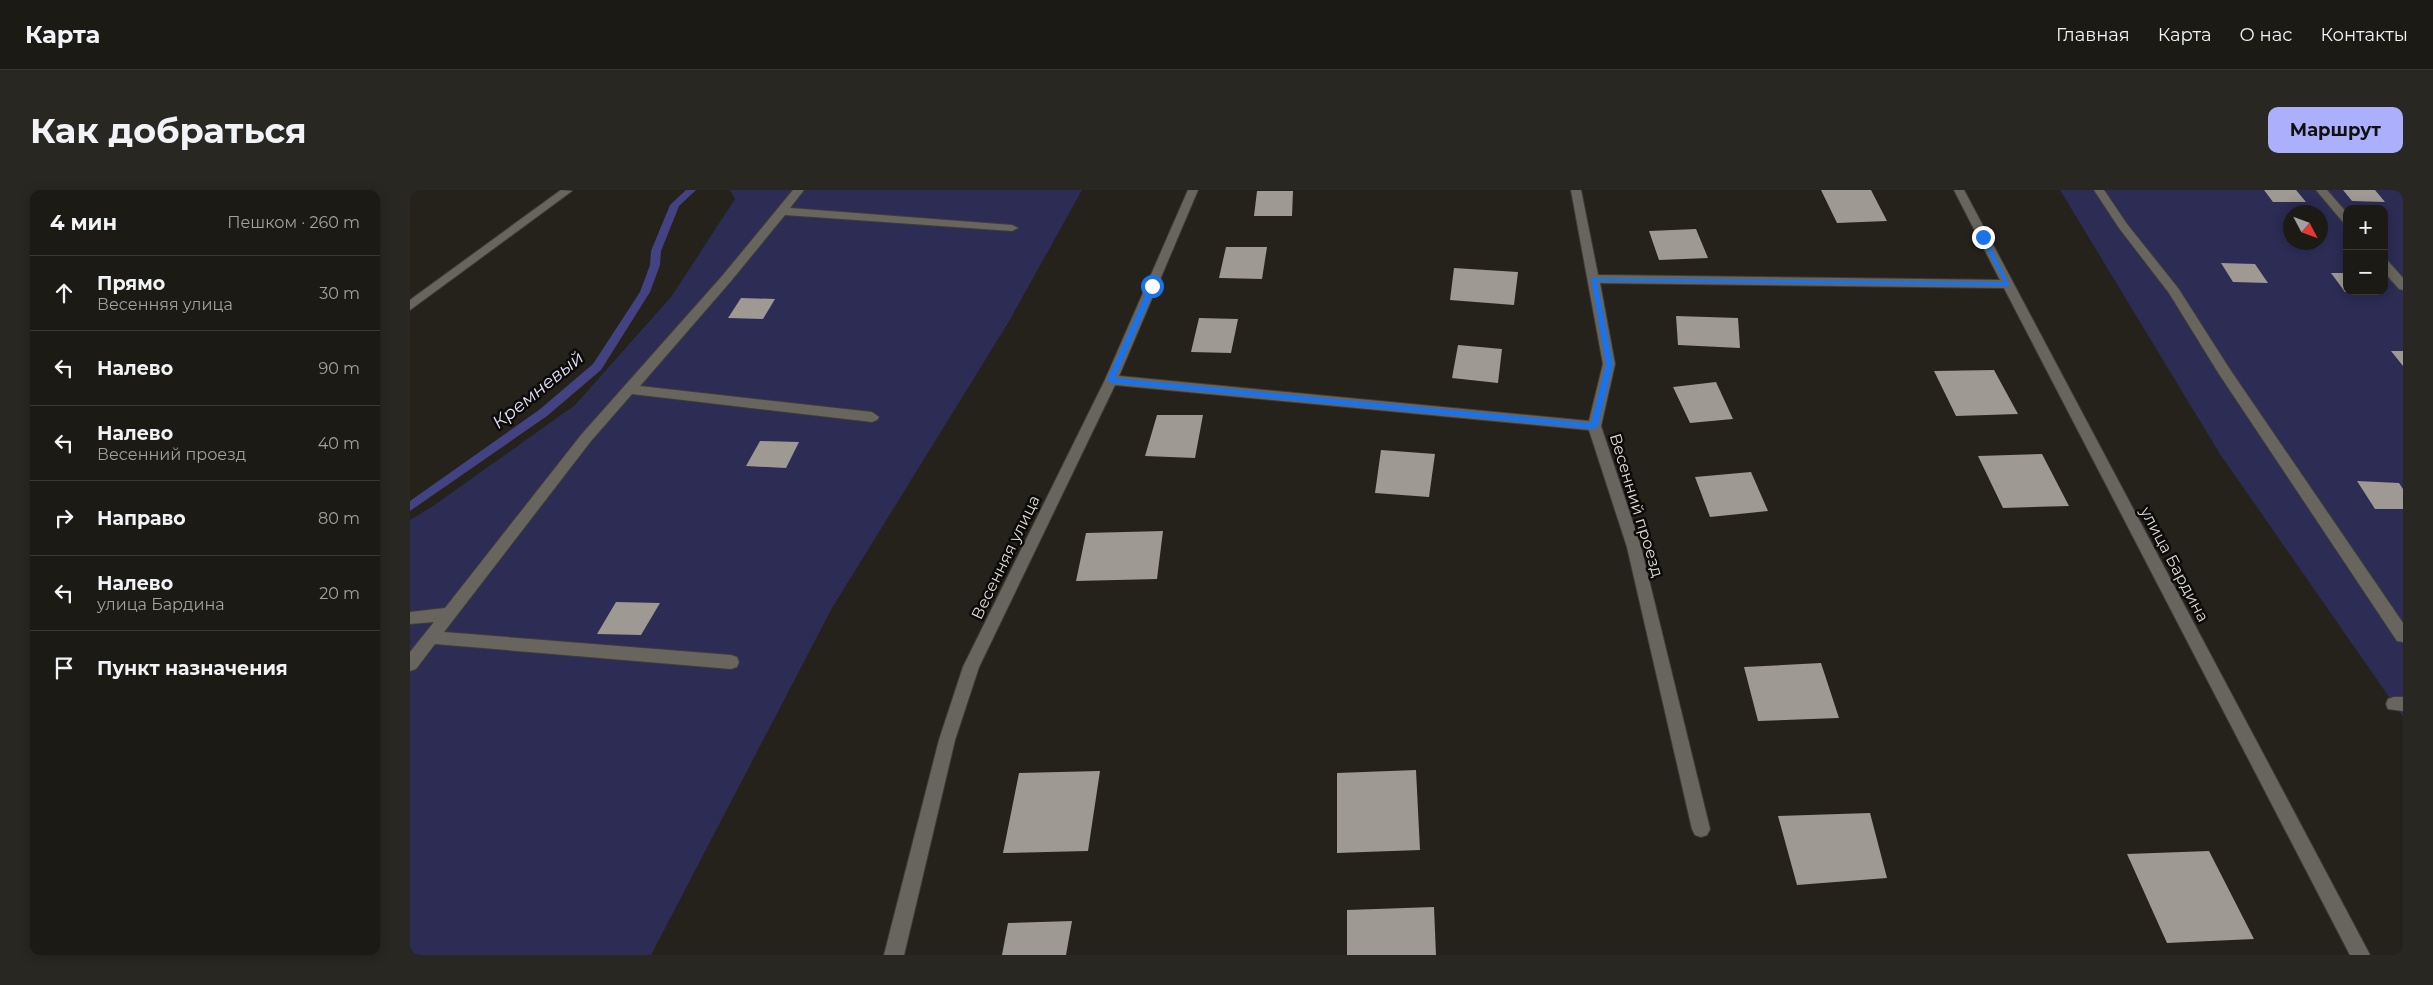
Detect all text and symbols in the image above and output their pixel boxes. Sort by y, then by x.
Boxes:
text: Карта [25,20,100,49]
text: Главная [2056,24,2130,46]
text: Карта [2158,24,2212,46]
text: О нас [2240,24,2292,46]
text: Контакты [2320,24,2408,46]
button: Маршрут [2268,107,2403,153]
text: Как добраться [30,109,307,152]
north arrow [2283,205,2328,250]
map controls [2343,205,2388,295]
button: + [2343,205,2388,250]
text: 4 мин [50,210,117,235]
text: Пешком · 260 m [227,213,360,232]
route end [1972,226,1995,249]
button: − [2343,250,2388,295]
text: Прямо [97,272,165,295]
route start [1141,275,1164,298]
icon: ahead [50,279,78,307]
text: 30 m [319,284,360,303]
text: Весенняя улица [97,295,233,314]
water label: Кремневый [488,346,588,434]
icon: left [50,354,78,382]
text: Налево [97,357,173,380]
text: 90 m [318,359,360,378]
text: Налево [97,422,173,445]
icon: left [50,429,78,457]
street label: Весенний проезд [1606,431,1667,579]
text: 40 m [318,434,360,453]
text: Весенний проезд [97,445,246,464]
street label: Весенняя улица [967,492,1044,622]
street label: улица Бардина [2136,503,2213,625]
icon: right [50,504,78,532]
text: Направо [97,507,186,530]
text: 80 m [318,509,360,528]
text: Налево [97,572,173,595]
icon: left [50,579,78,607]
text: 20 m [319,584,360,603]
text: улица Бардина [97,595,225,614]
icon: arrive [50,654,78,682]
text: Пункт назначения [97,657,288,680]

